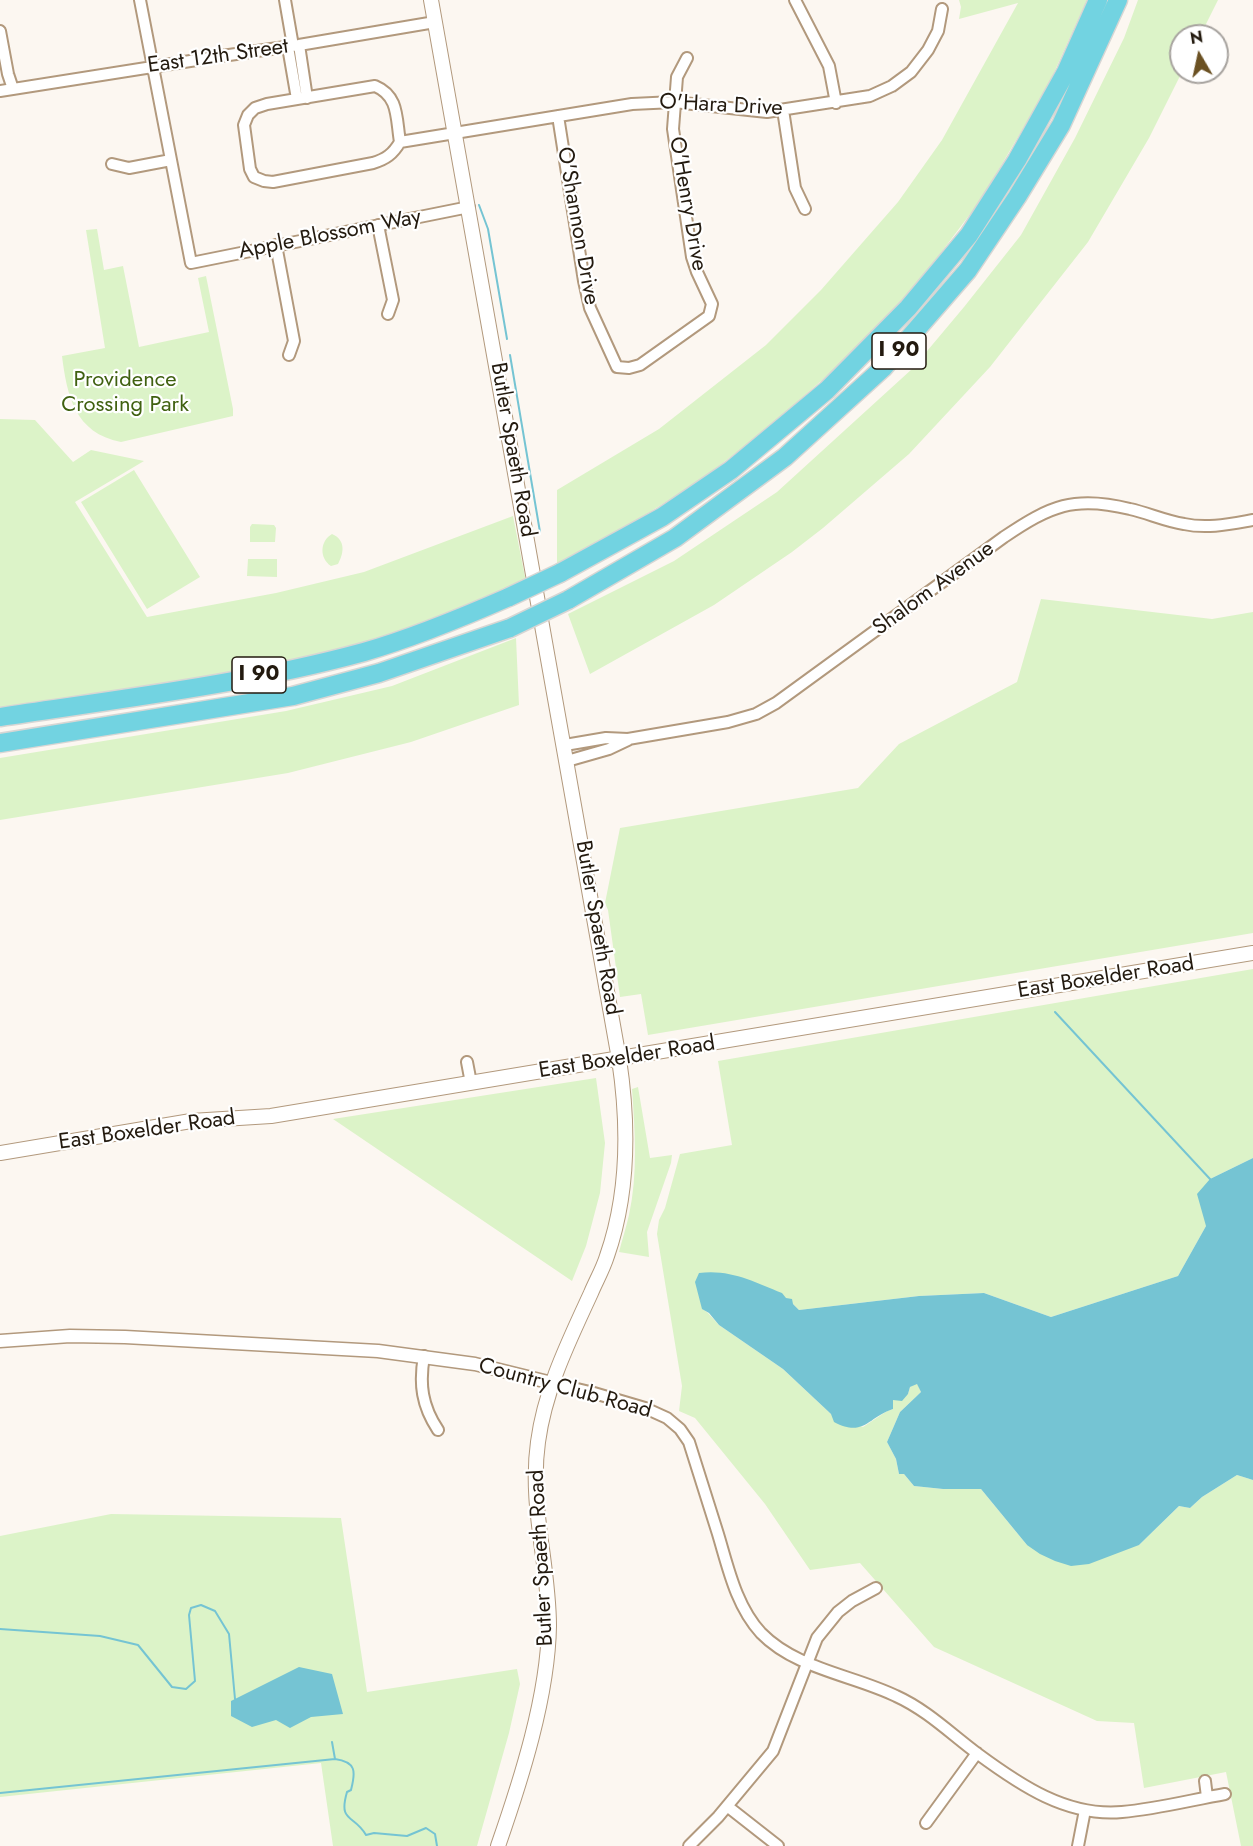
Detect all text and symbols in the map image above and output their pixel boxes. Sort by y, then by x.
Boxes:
north arrow [1169,24,1229,84]
text: N [1188,25,1204,50]
street label: East 12th Street [146,34,290,80]
street label: O'Hara Drive [659,90,783,122]
street label: O'Henry Drive [662,135,712,273]
street label: O'Shannon Drive [550,145,604,307]
street label: Apple Blossom Way [237,204,423,266]
road number: I 90 [872,333,926,369]
street label: Butler Spaeth Road [484,361,540,539]
park label: Providence Crossing Park [61,368,189,420]
street label: Shalom Avenue [868,536,1000,642]
road number: I 90 [232,657,286,693]
street label: Butler Spaeth Road [569,839,625,1017]
street label: East Boxelder Road [1016,951,1196,1005]
street label: East Boxelder Road [537,1031,717,1085]
street label: East Boxelder Road [57,1106,237,1156]
street label: Country Club Road [476,1353,654,1425]
street label: Butler Spaeth Road [524,1469,560,1647]

